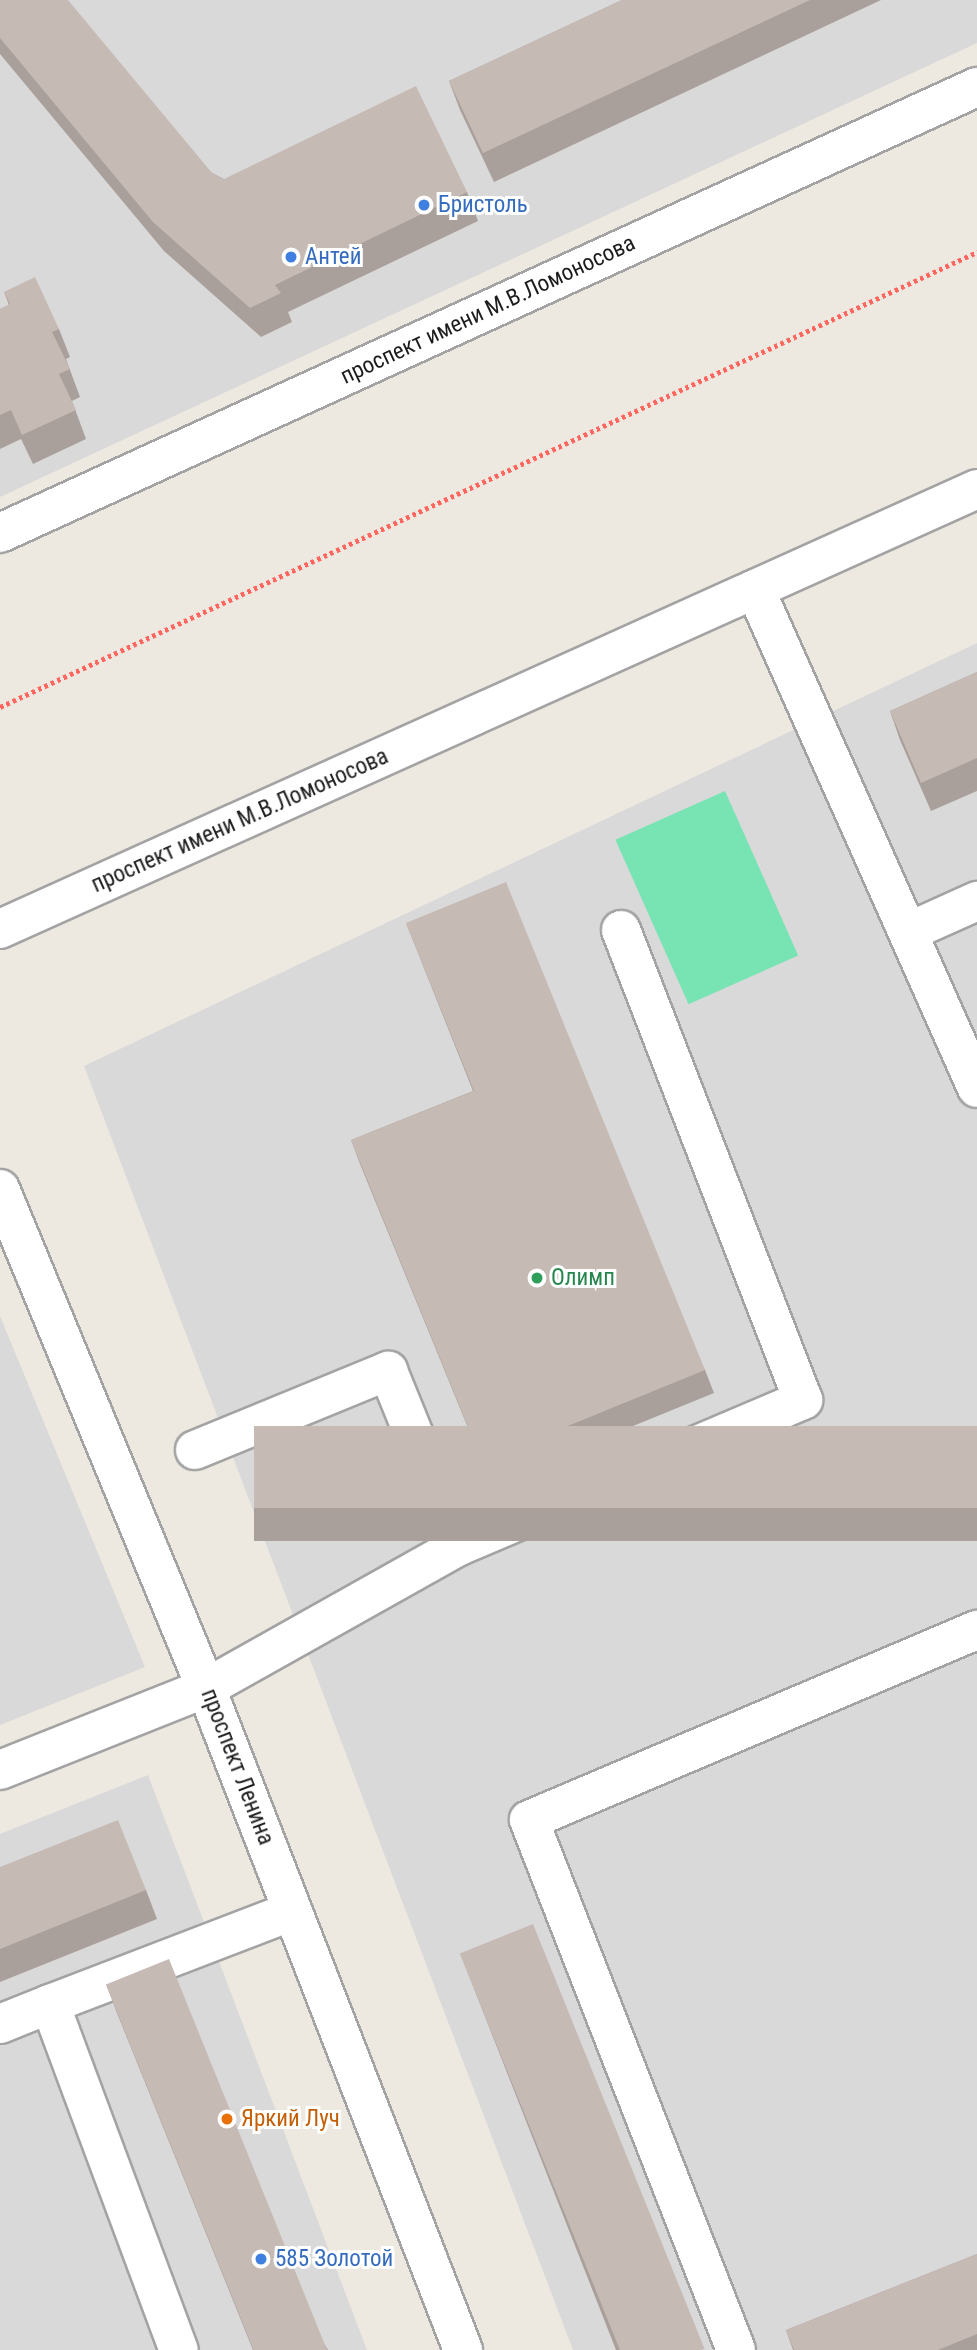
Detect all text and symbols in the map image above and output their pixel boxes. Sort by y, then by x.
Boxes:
place label: Бристоль [438,191,528,219]
marker: Бристоль [416,197,432,213]
street label: проспект имени М.В.Ломоносова [336,229,640,391]
place label: Антей [305,243,361,271]
marker: Антей [283,249,299,265]
street label: проспект имени М.В.Ломоносова [87,743,393,899]
place label: Олимп [551,1264,615,1292]
marker: Олимп [529,1270,545,1286]
street label: проспект Ленина [195,1685,279,1849]
place label: Яркий Луч [241,2105,340,2133]
marker: Яркий Луч [219,2111,235,2127]
place label: 585 Золотой [275,2245,393,2273]
marker: 585 Золотой [253,2251,269,2267]

